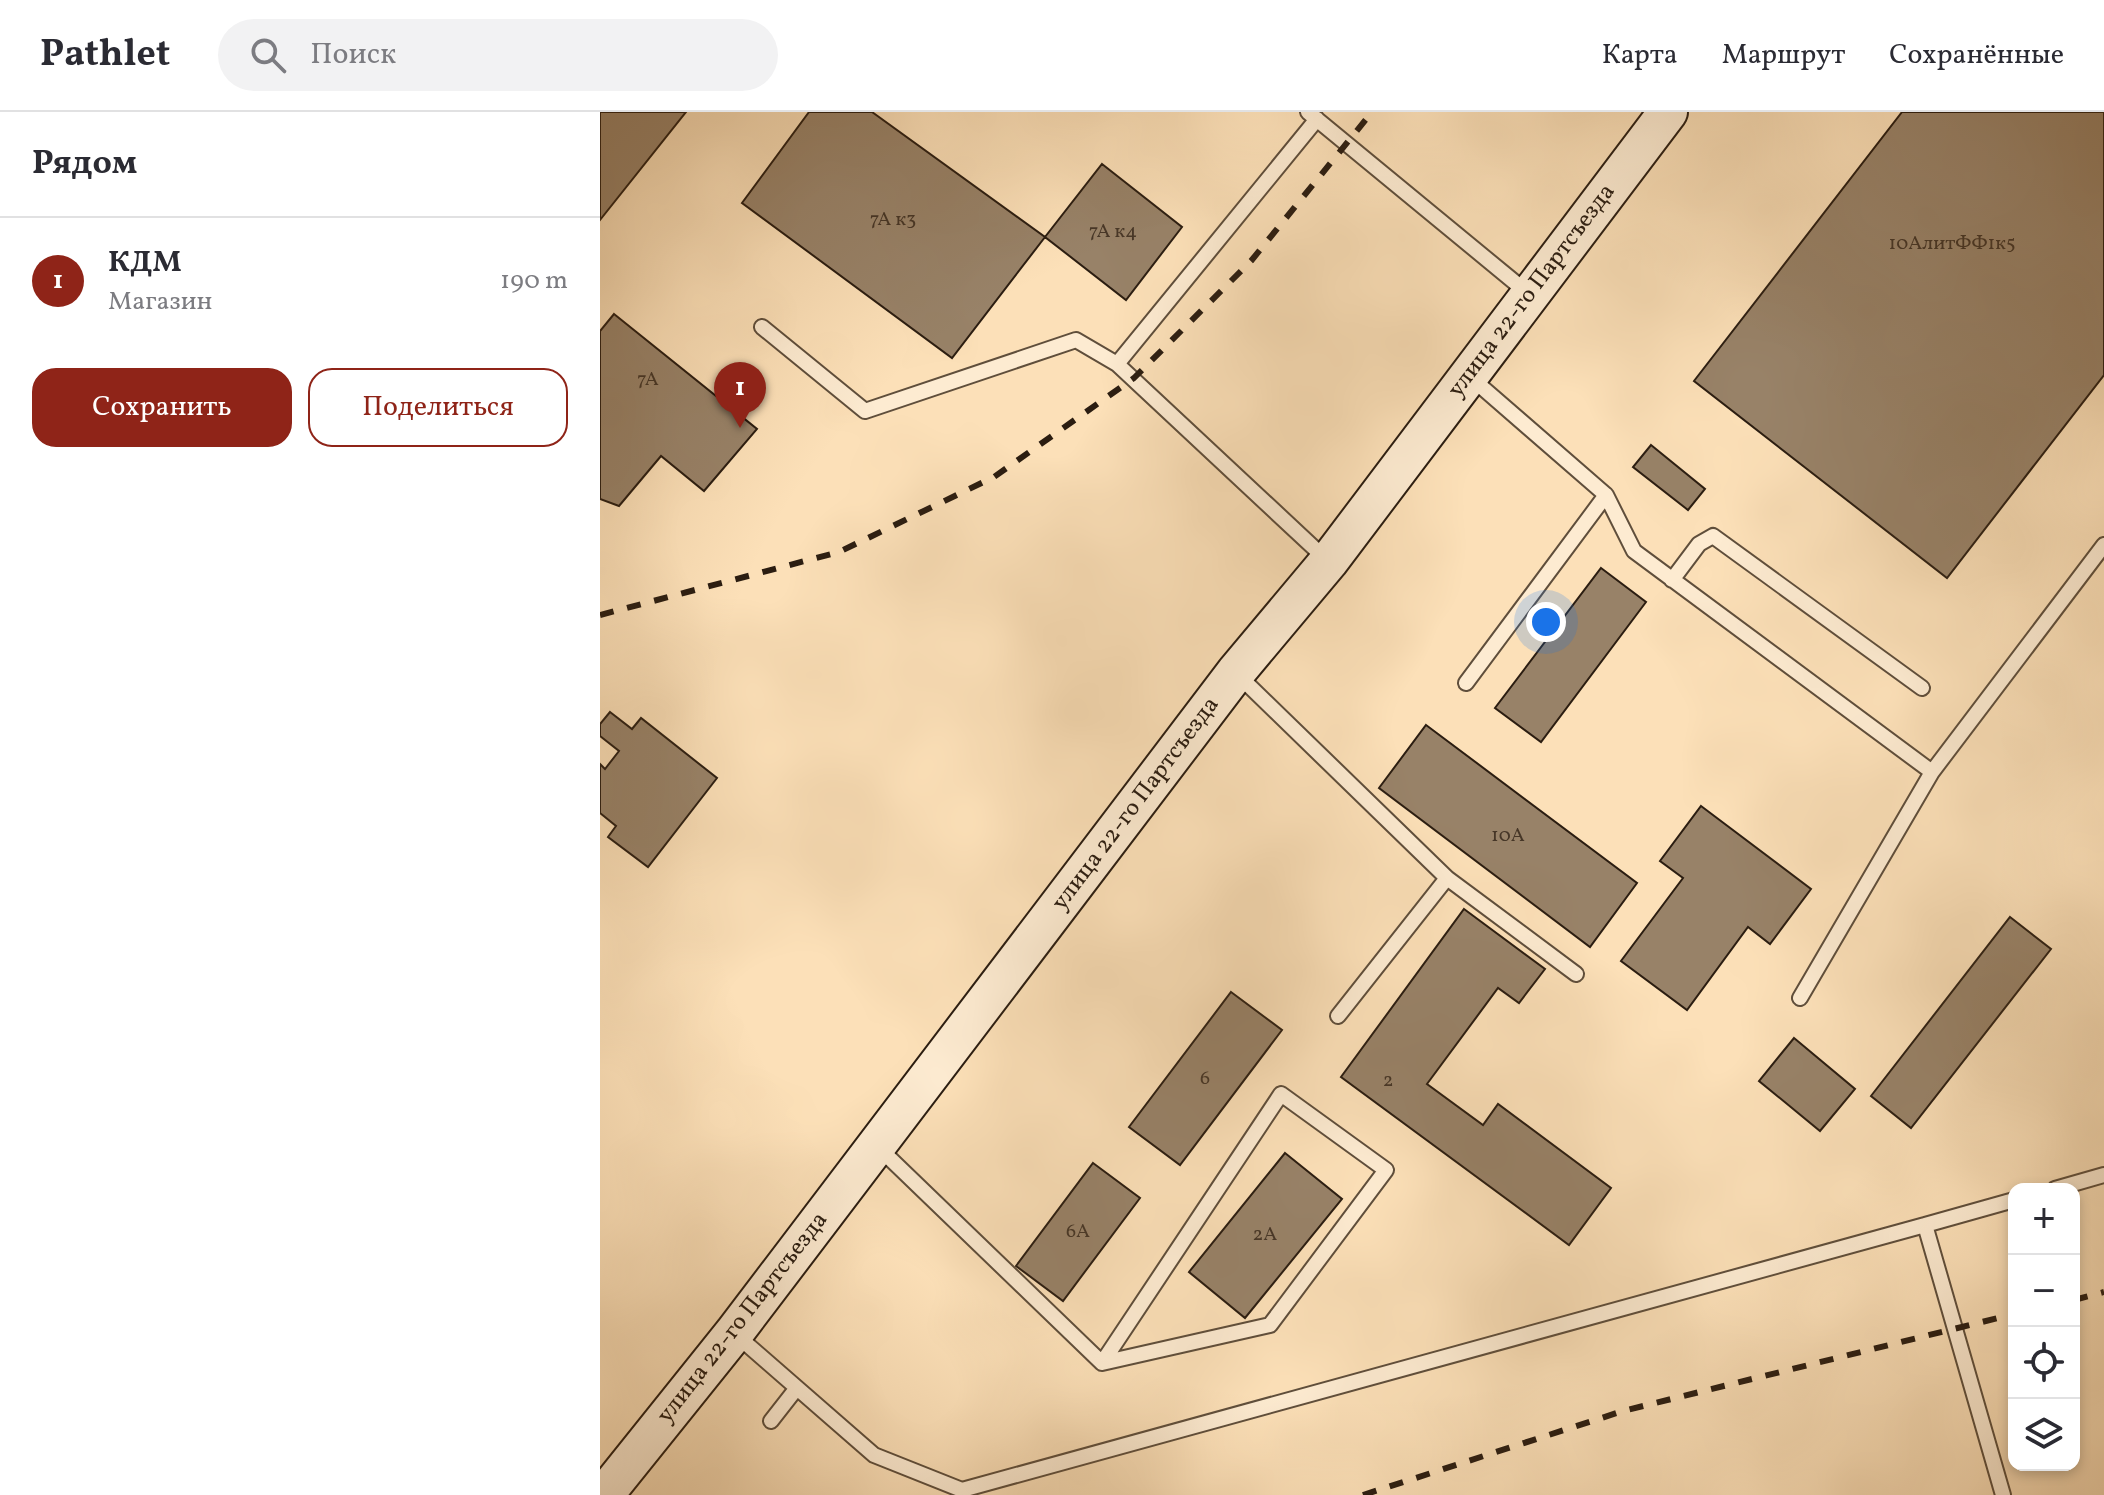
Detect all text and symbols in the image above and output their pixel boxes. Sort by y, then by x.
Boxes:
search box [218,19,778,91]
text: Pathlet [40,29,170,82]
icon: search [246,33,290,77]
text: Поиск [310,34,396,76]
text: Карта [1602,36,1678,75]
text: Маршрут [1722,36,1845,75]
text: Сохранённые [1889,36,2064,75]
text: Рядом [32,141,137,188]
street label: улица 22-го Партсъезда [1440,177,1624,405]
house number: 7А к3 [870,206,916,234]
house number: 7А к4 [1089,218,1137,246]
house number: 10АлитФФ1к5 [1888,230,2016,258]
text: КДМ [108,242,182,284]
text: 1 [53,263,63,299]
text: 190 m [500,263,568,299]
text: Магазин [108,284,212,320]
pin: 1 [714,362,766,428]
house number: 7А [637,366,659,394]
button: Сохранить [32,368,292,447]
button: Поделиться [308,368,568,447]
your location [1526,602,1566,642]
street label: улица 22-го Партсъезда [1044,690,1228,918]
house number: 10А [1491,822,1525,850]
house number: 6 [1200,1065,1210,1093]
house number: 2 [1383,1067,1393,1095]
map controls [2008,1183,2080,1471]
button: + [2008,1183,2080,1255]
street label: улица 22-го Партсъезда [649,1205,837,1431]
house number: 6А [1066,1218,1090,1246]
house number: 2А [1253,1221,1277,1249]
button: − [2008,1255,2080,1327]
button: locate [2008,1327,2080,1399]
button: layers [2008,1399,2080,1471]

